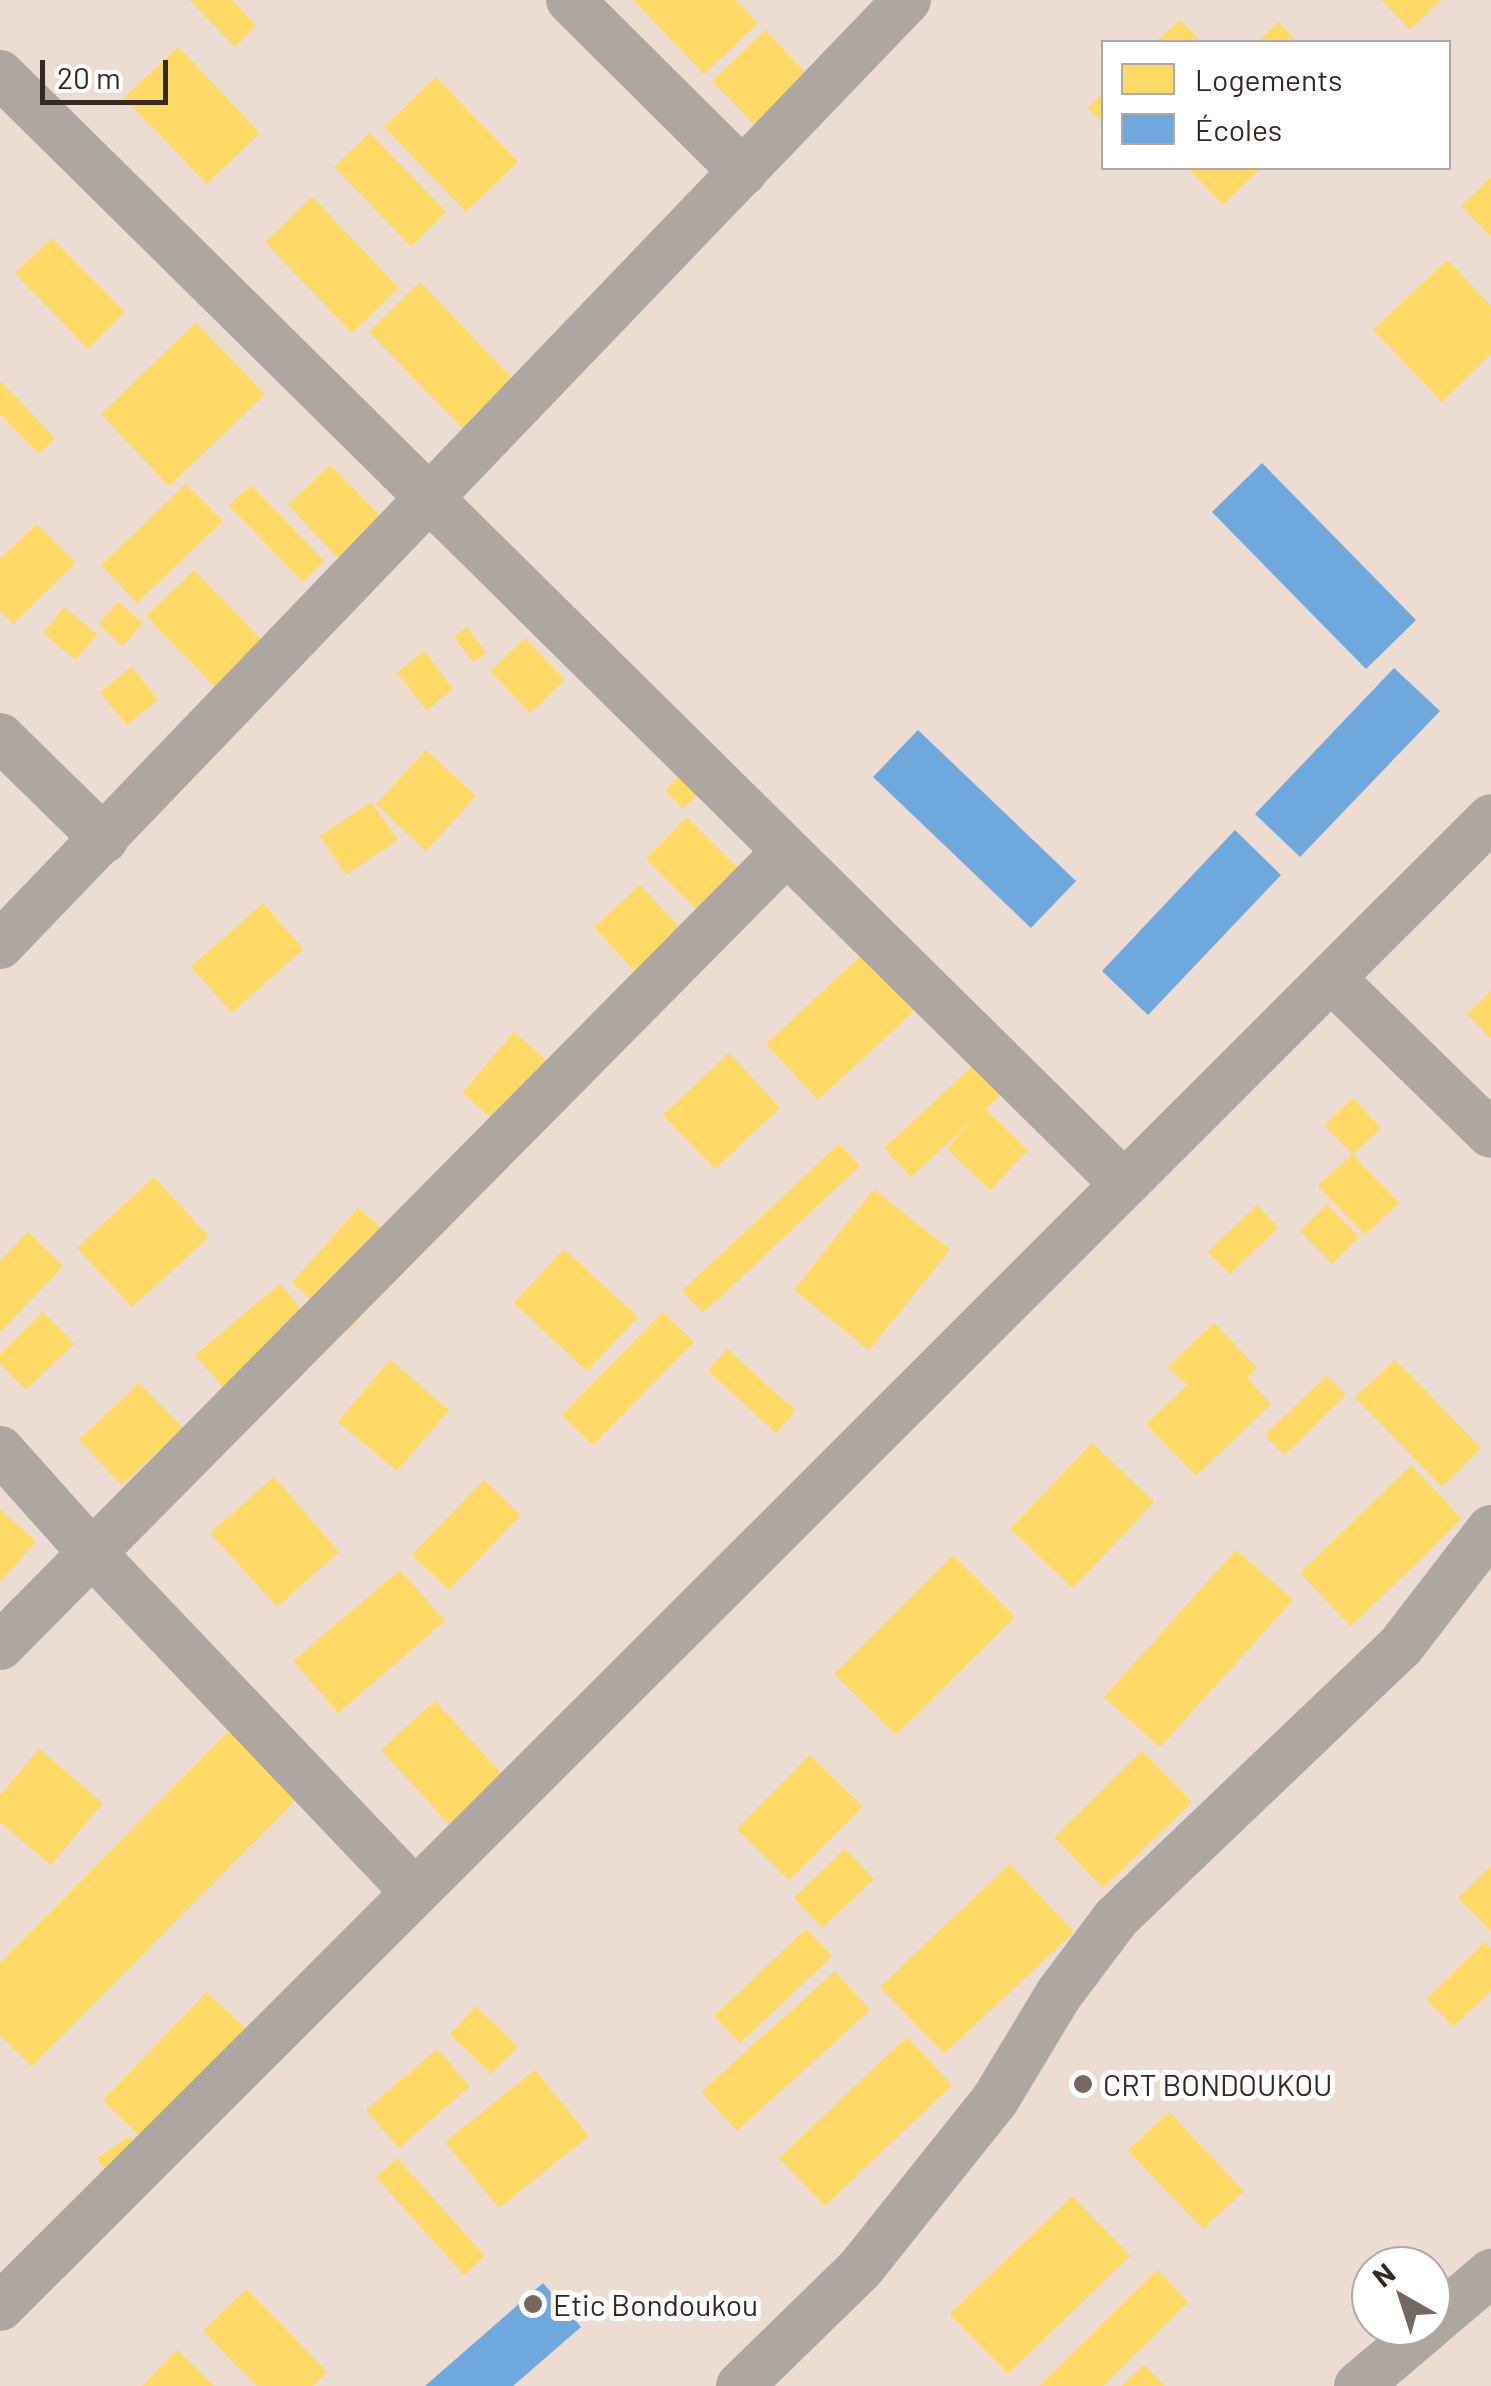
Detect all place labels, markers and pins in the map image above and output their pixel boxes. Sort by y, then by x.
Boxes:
place label: CRT BONDOUKOU [1103,2066,1333,2102]
marker: CRT BONDOUKOU [1072,2073,1094,2095]
place label: Etic Bondoukou [553,2286,758,2322]
marker: Etic Bondoukou [522,2293,544,2315]

